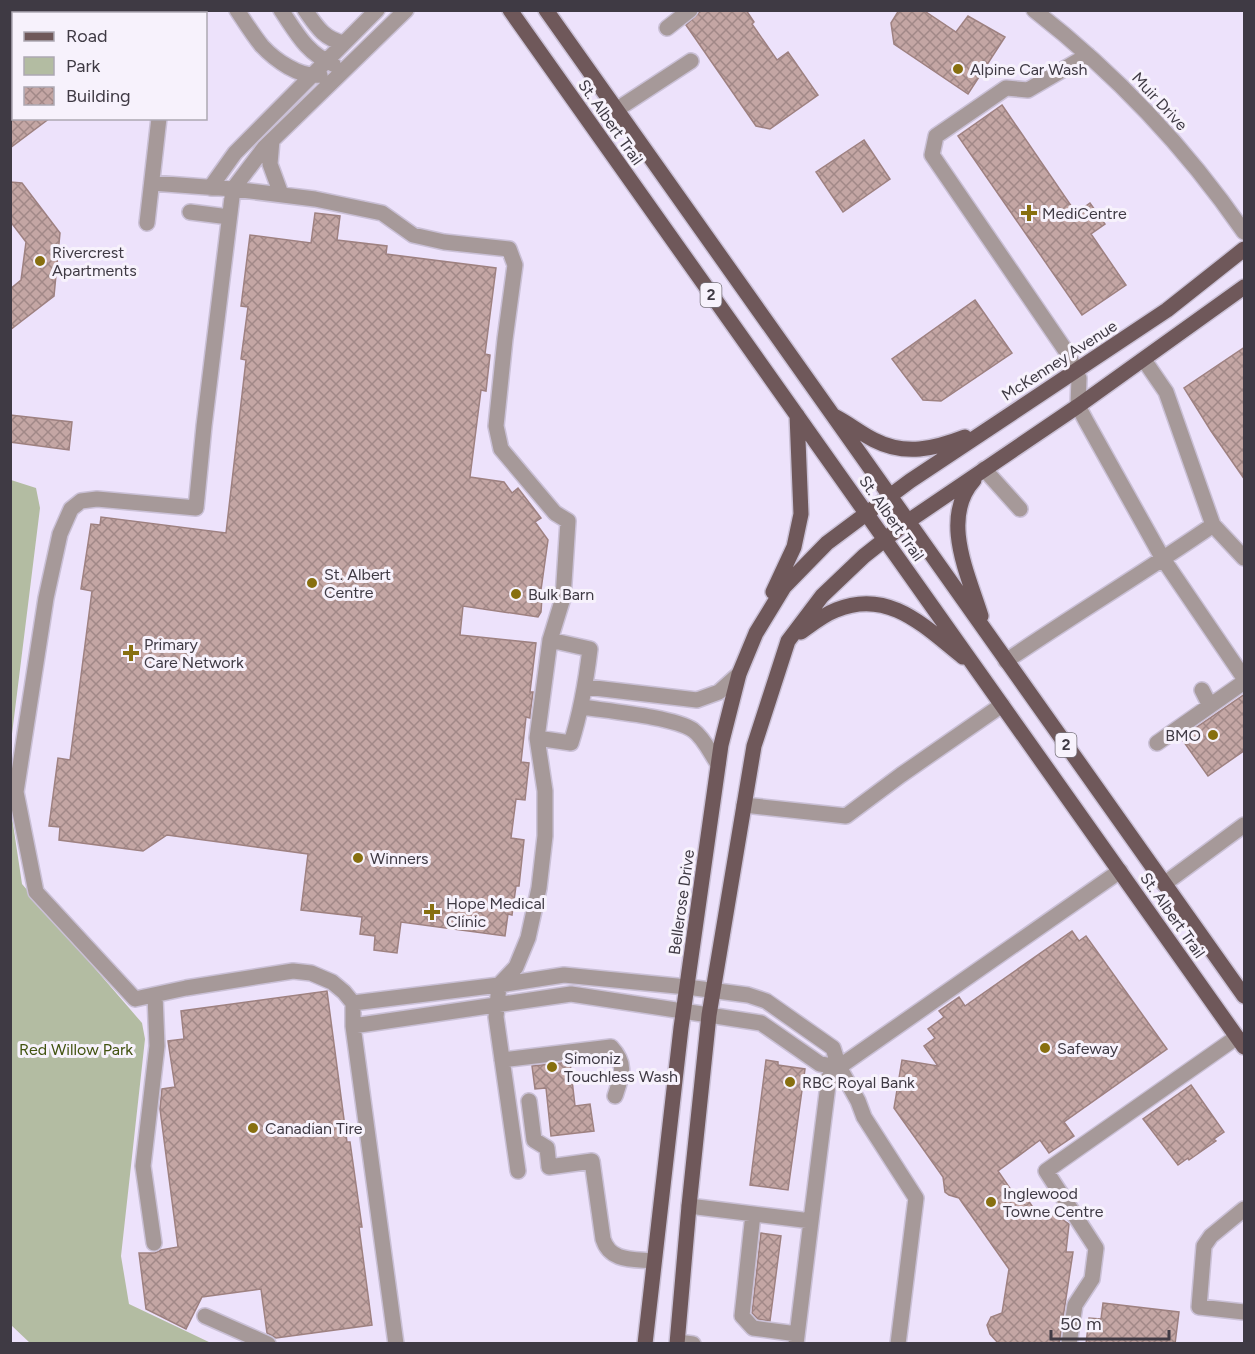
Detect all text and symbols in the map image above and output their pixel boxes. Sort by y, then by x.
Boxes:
legend [12,12,207,120]
text: Road [66,25,107,47]
text: Park [66,55,101,77]
place label: Alpine Car Wash [970,60,1088,79]
marker: Alpine Car Wash [951,62,965,76]
street label: Muir Drive [1128,68,1191,135]
street label: St. Albert Trail [574,76,647,169]
text: Building [66,85,131,107]
marker: MediCentre [1020,204,1038,222]
place label: MediCentre [1042,204,1127,223]
place label: Rivercrest Apartments [52,243,137,280]
marker: Rivercrest Apartments [33,254,47,268]
road number: 2 [700,283,722,307]
street label: McKenney Avenue [998,316,1121,405]
street label: St. Albert Trail [855,472,928,565]
place label: St. Albert Centre [324,565,391,602]
marker: St. Albert Centre [305,576,319,590]
place label: Bulk Barn [528,585,594,604]
marker: Bulk Barn [509,587,523,601]
place label: Primary Care Network [144,635,244,672]
marker: Primary Care Network [122,644,140,662]
place label: BMO [1165,726,1201,745]
marker: BMO [1206,728,1220,742]
road number: 2 [1056,733,1076,757]
street label: Bellerose Drive [665,848,698,956]
place label: Winners [370,849,429,868]
marker: Winners [351,851,365,865]
street label: St. Albert Trail [1136,869,1209,962]
place label: Hope Medical Clinic [446,894,545,931]
marker: Hope Medical Clinic [423,903,441,921]
place label: Safeway [1057,1039,1119,1058]
park label: Red Willow Park [19,1040,133,1059]
marker: Safeway [1038,1041,1052,1055]
place label: Simoniz Touchless Wash [564,1049,678,1086]
marker: Simoniz Touchless Wash [545,1060,559,1074]
place label: RBC Royal Bank [802,1073,915,1092]
marker: RBC Royal Bank [783,1075,797,1089]
place label: Canadian Tire [265,1119,363,1138]
marker: Canadian Tire [246,1121,260,1135]
place label: Inglewood Towne Centre [1003,1184,1104,1221]
marker: Inglewood Towne Centre [984,1195,998,1209]
scale bar [1051,1303,1170,1341]
text: 50 m [1060,1313,1102,1335]

